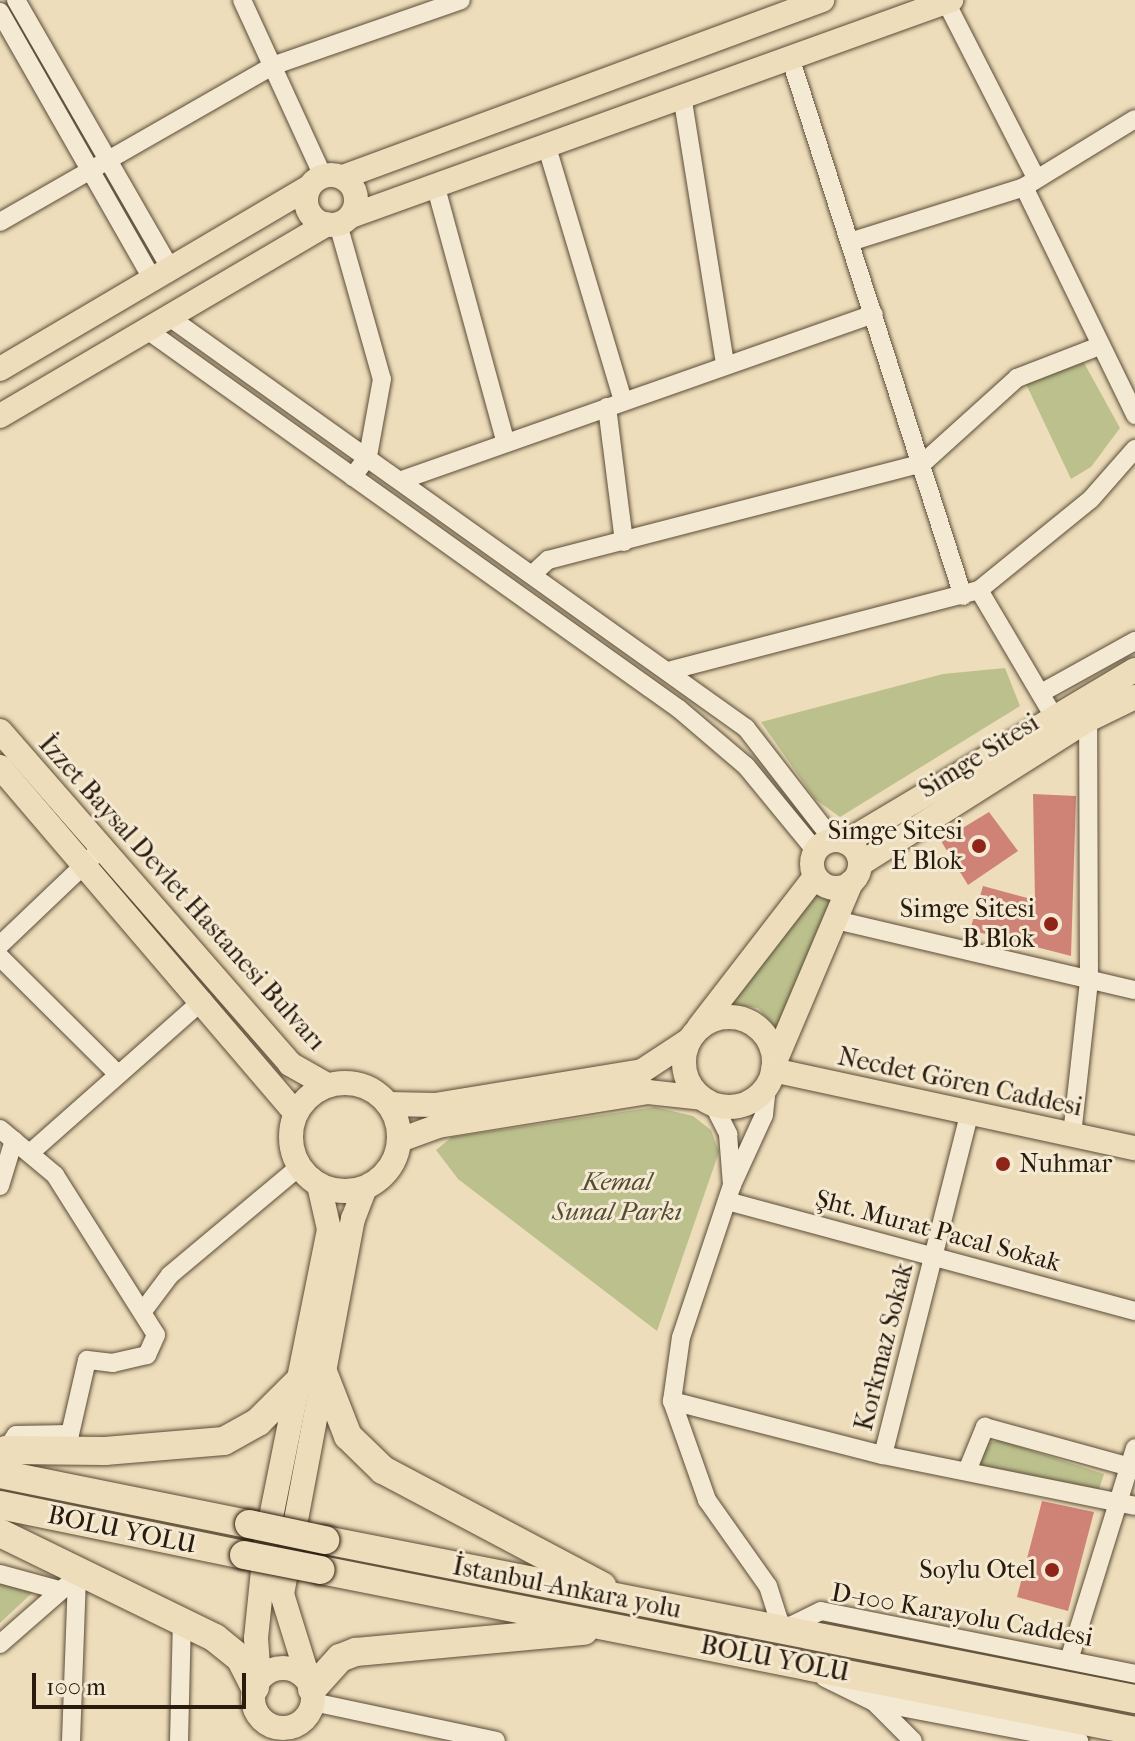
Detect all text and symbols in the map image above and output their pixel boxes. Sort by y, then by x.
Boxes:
street label: Simge Sitesi [913,707,1045,805]
street label: İzzet Baysal Devlet Hastanesi Bulvarı [32,729,332,1057]
place label: Simge Sitesi E Blok [828,815,963,876]
marker: Simge Sitesi E Blok [970,837,988,855]
place label: Simge Sitesi B Blok [900,893,1035,954]
marker: Simge Sitesi B Blok [1042,915,1060,933]
street label: Necdet Gören Caddesi [835,1041,1085,1123]
place label: Nuhmar [1019,1148,1112,1180]
marker: Nuhmar [994,1155,1012,1173]
park label: Kemal Sunal Parkı [552,1166,682,1228]
street label: Şht. Murat Pacal Sokak [812,1183,1064,1279]
street label: Korkmaz Sokak [848,1260,920,1434]
street label: BOLU YOLU [45,1499,199,1561]
street label: İstanbul-Ankara yolu [450,1551,684,1625]
place label: Soylu Otel [919,1554,1036,1586]
marker: Soylu Otel [1043,1561,1061,1579]
street label: D-100 Karayolu Caddesi [829,1577,1095,1653]
street label: BOLU YOLU [698,1629,852,1689]
scale bar [36,1657,250,1707]
text: 100 m [46,1673,106,1701]

